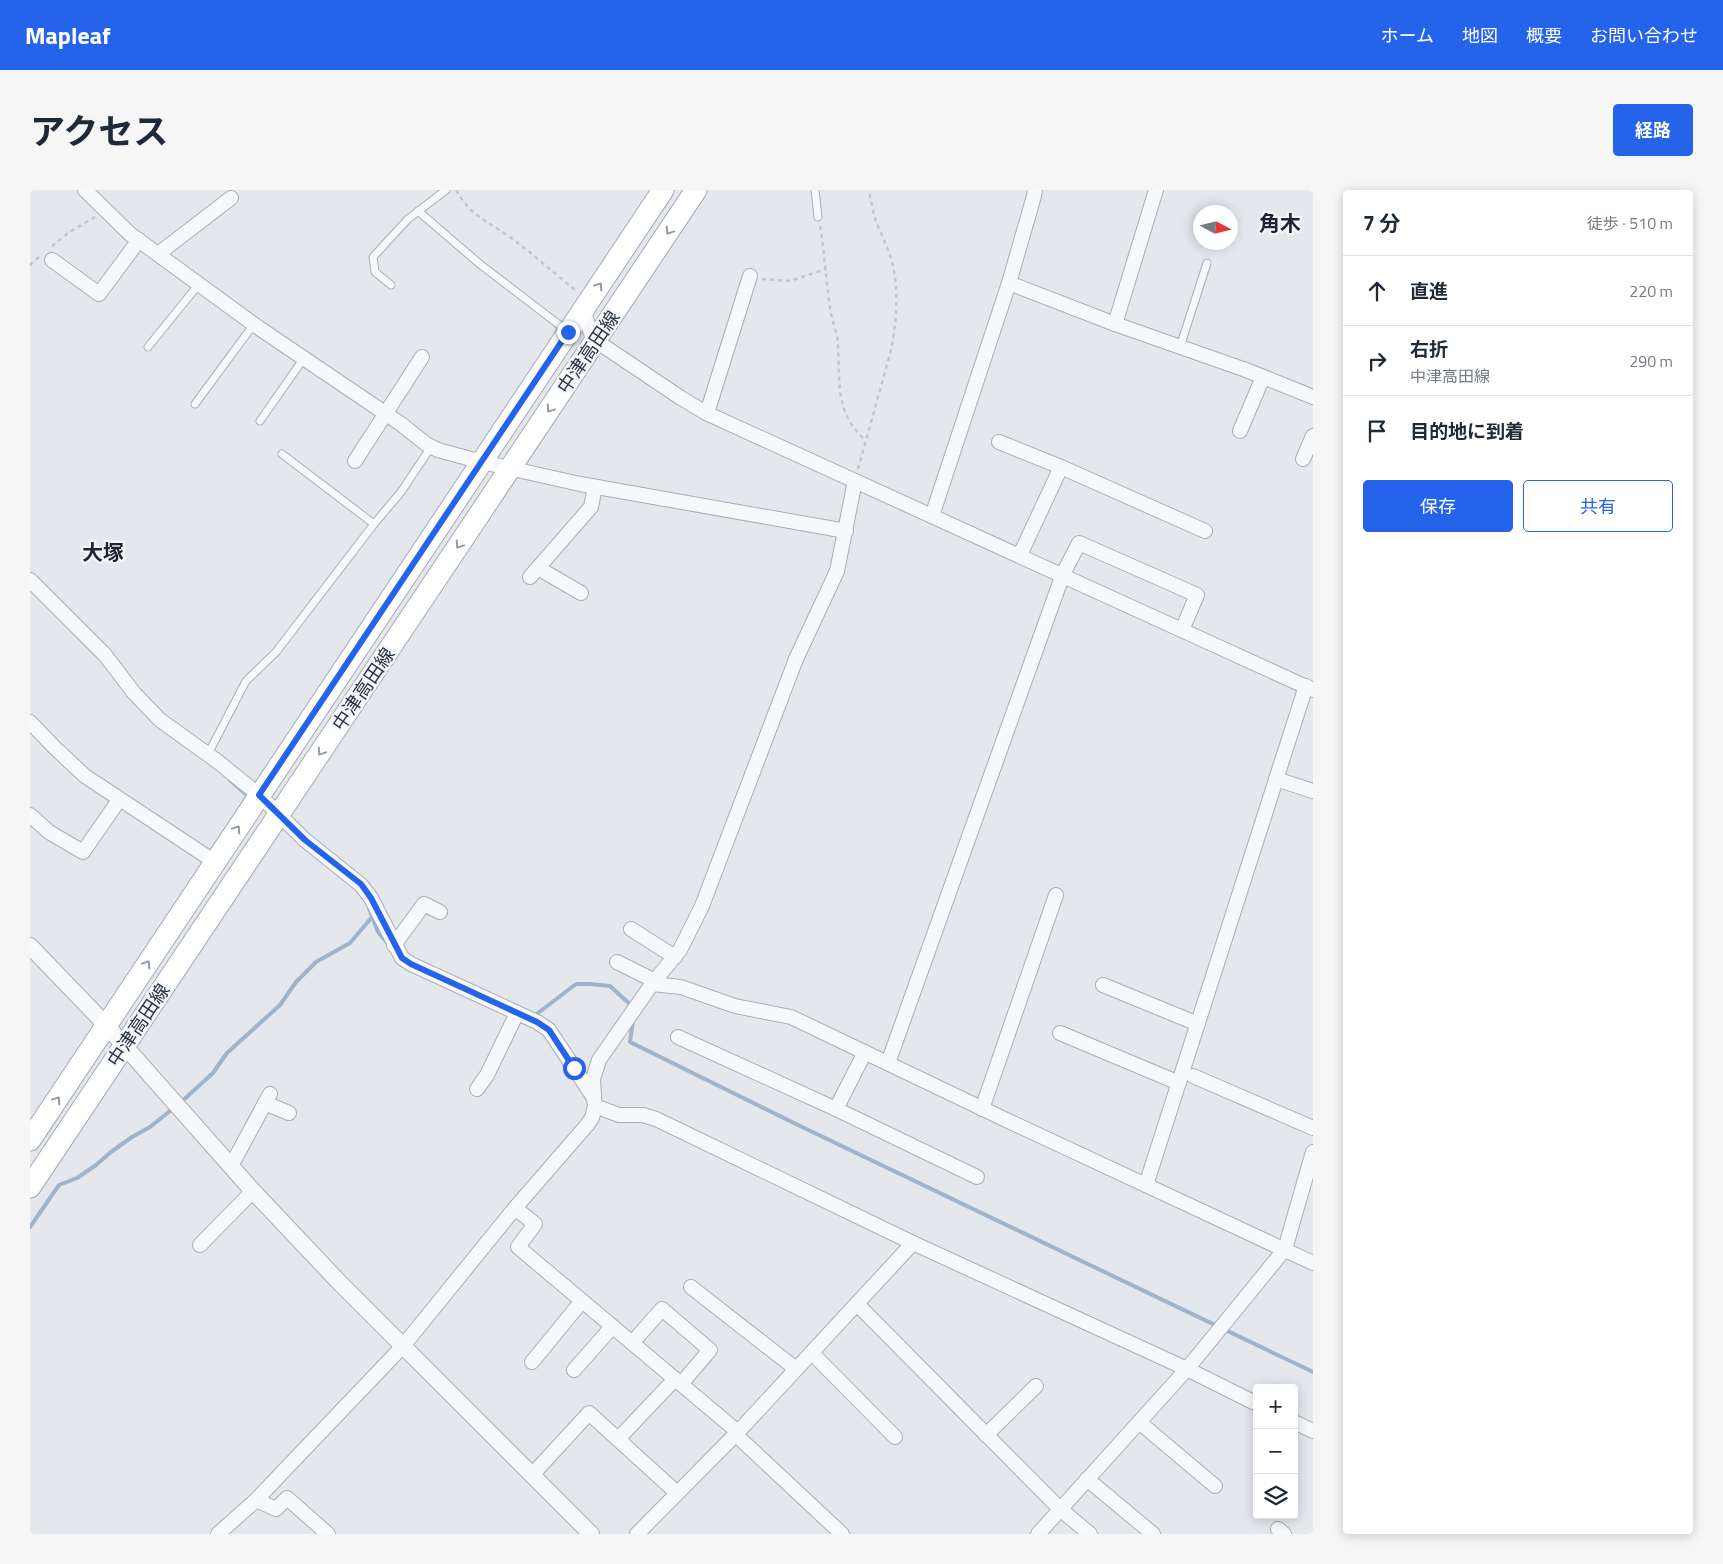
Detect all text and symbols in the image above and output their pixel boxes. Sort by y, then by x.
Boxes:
text: Mapleaf [25,17,110,53]
text: ホーム [1381,22,1434,49]
text: 地図 [1462,22,1498,49]
text: 概要 [1526,22,1562,49]
text: お問い合わせ [1590,22,1698,49]
text: アクセス [30,104,168,158]
button: 経路 [1613,104,1693,156]
north arrow [1193,205,1238,250]
district label: 角木 [1259,207,1301,239]
text: 7 分 [1363,207,1400,239]
text: 徒歩 · 510 m [1587,211,1673,235]
one-way arrow [666,225,675,234]
text: 直進 [1410,276,1448,305]
icon: ahead [1363,277,1391,305]
text: 220 m [1629,279,1673,303]
one-way arrow [593,283,602,292]
street label: 中津高田線 [549,304,626,399]
route end [557,321,580,344]
text: 右折 [1410,334,1448,363]
icon: right [1363,347,1391,375]
text: 290 m [1629,349,1673,373]
text: 中津高田線 [1410,364,1490,388]
one-way arrow [547,404,556,413]
text: 目的地に到着 [1410,416,1524,445]
icon: arrive [1363,417,1391,445]
button: 保存 [1363,480,1513,532]
button: 共有 [1523,480,1673,532]
district label: 大塚 [82,536,124,568]
one-way arrow [456,539,466,548]
street label: 中津高田線 [324,641,401,736]
one-way arrow [318,747,327,756]
one-way arrow [231,825,240,835]
one-way arrow [141,961,150,970]
street label: 中津高田線 [99,977,176,1072]
route start [563,1057,586,1080]
one-way arrow [51,1096,60,1105]
map controls [1253,1384,1298,1519]
button: + [1253,1384,1298,1429]
button: − [1253,1429,1298,1474]
button: layers [1253,1474,1298,1519]

